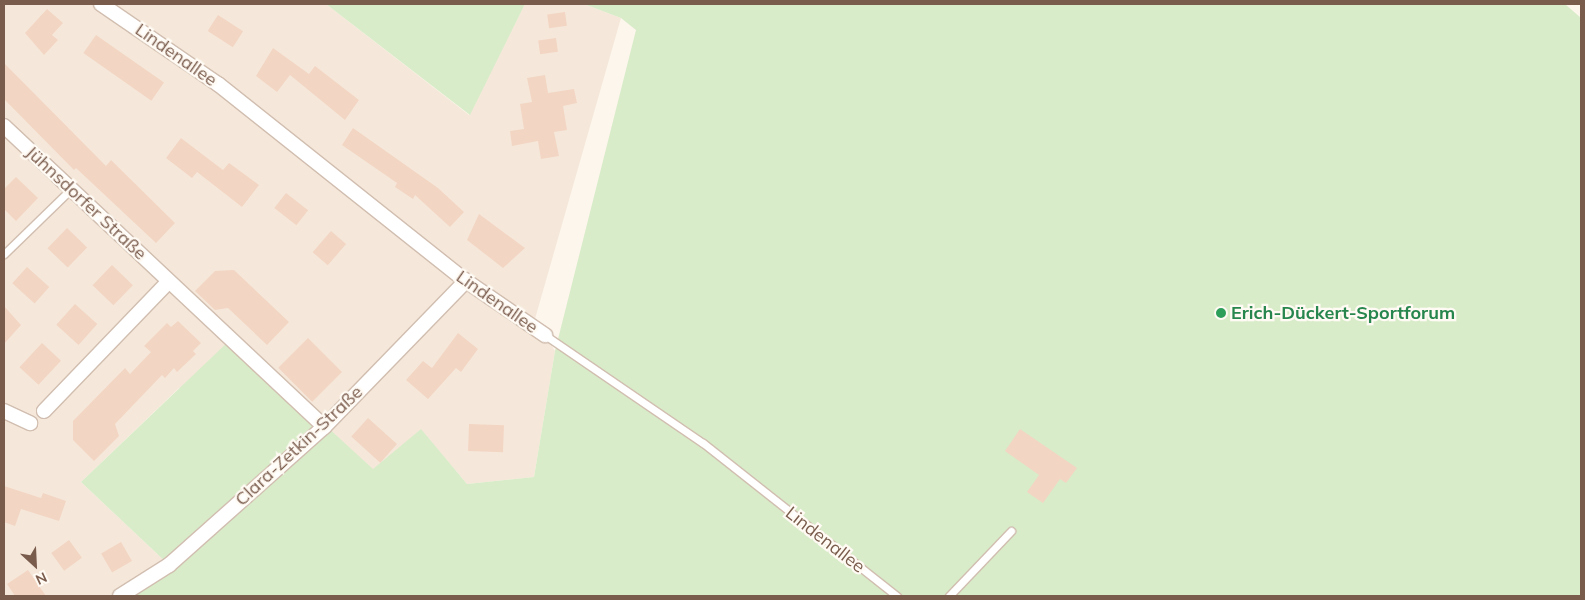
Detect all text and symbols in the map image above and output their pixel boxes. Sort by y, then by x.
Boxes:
street label: Lindenallee [131,19,221,91]
street label: Jühnsdorfer Straße [21,141,151,265]
street label: Lindenallee [452,266,542,338]
place label: Erich-Dückert-Sportforum [1231,302,1455,324]
marker: Erich-Dückert-Sportforum [1215,307,1227,319]
street label: Clara-Zetkin-Straße [231,381,367,511]
street label: Lindenallee [781,502,869,578]
north arrow [10,540,60,590]
text: N [33,568,50,589]

